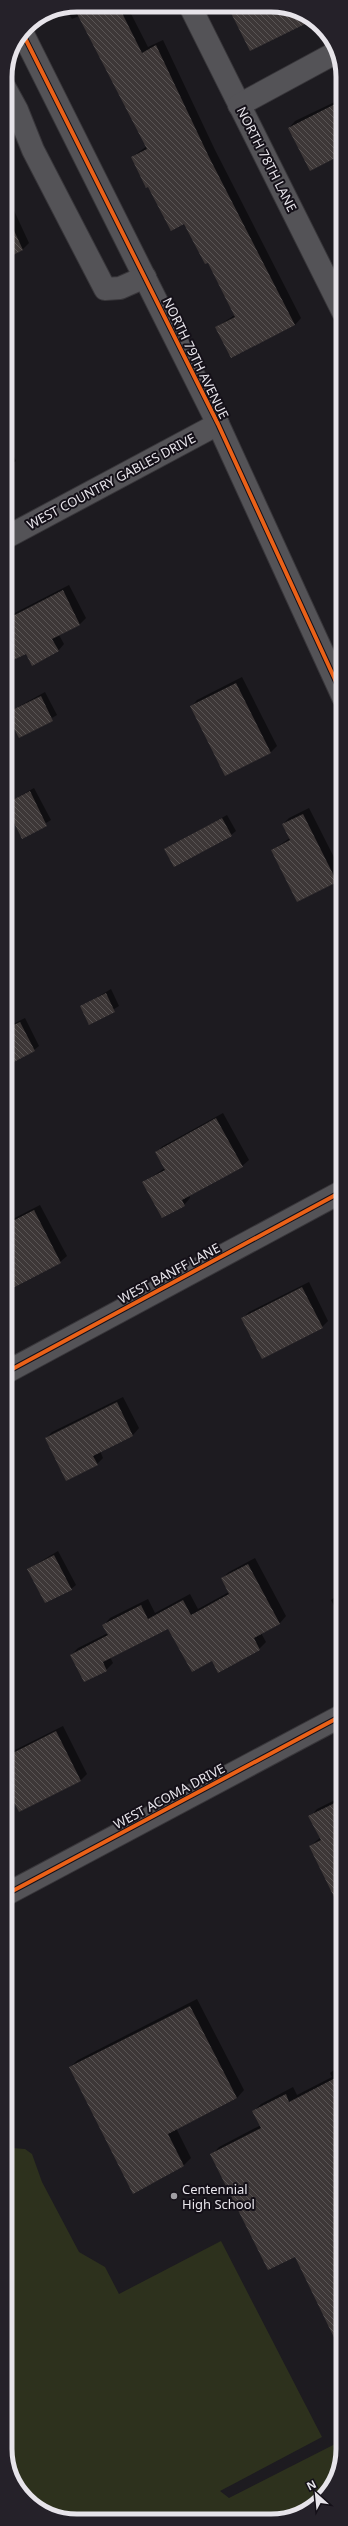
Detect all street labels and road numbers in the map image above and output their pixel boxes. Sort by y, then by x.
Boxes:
street label: NORTH 78TH LANE [233,103,301,215]
street label: NORTH 79TH AVENUE [159,294,233,422]
street label: WEST COUNTRY GABLES DRIVE [24,429,198,533]
street label: WEST BANFF LANE [115,1239,223,1307]
street label: WEST ACOMA DRIVE [110,1759,228,1833]

